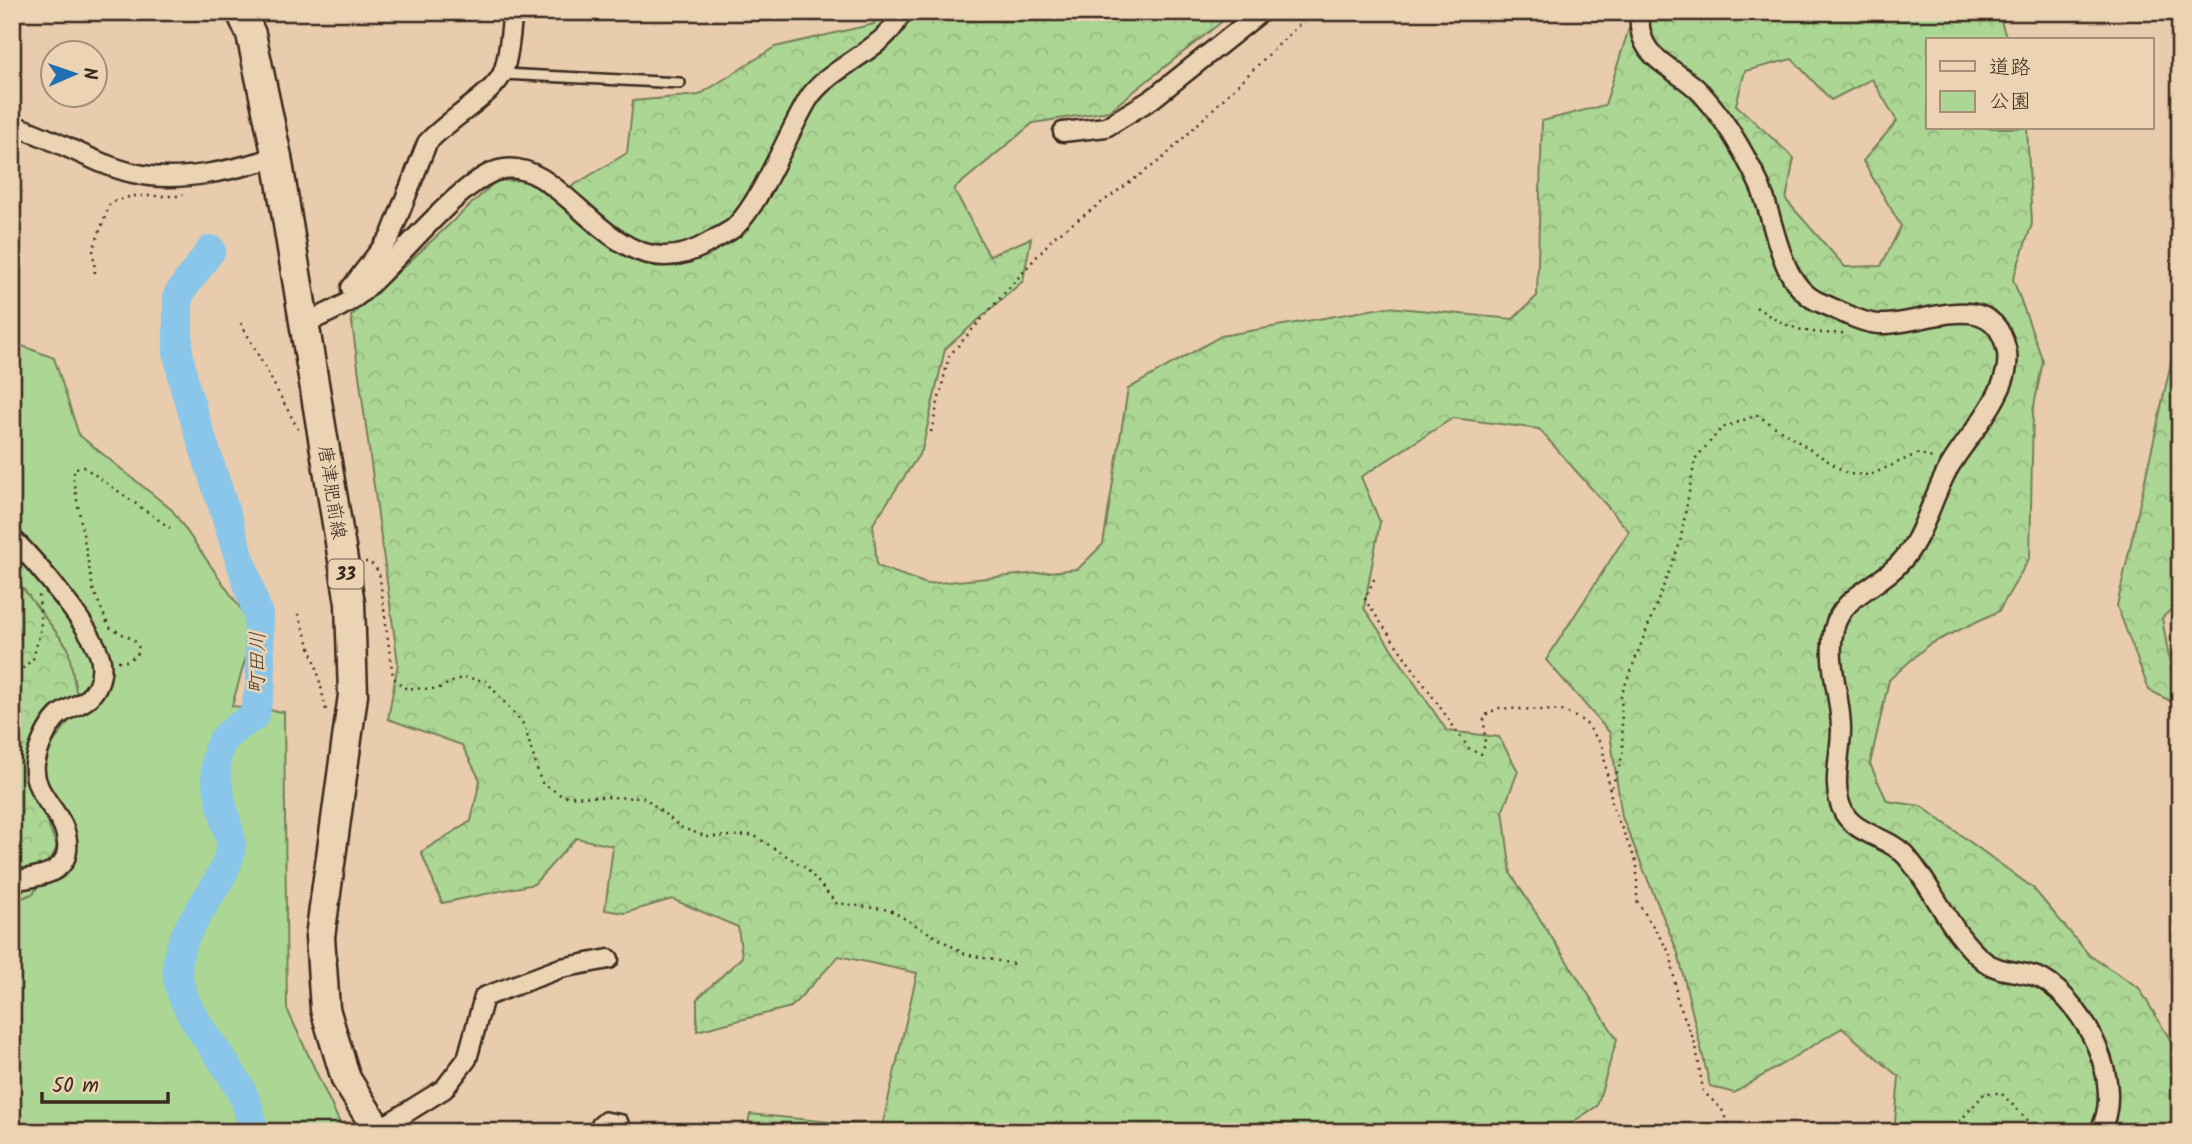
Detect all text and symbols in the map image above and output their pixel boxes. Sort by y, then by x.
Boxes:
north arrow [38,38,108,108]
legend [1926,38,2154,130]
text: 道路 [1989,52,2031,85]
text: N [74,67,104,80]
text: 公園 [1989,86,2031,119]
street label: 唐津肥前線 [309,443,353,542]
road number: 33 [328,560,364,588]
water label: 町田川 [241,631,276,695]
scale bar [42,1060,168,1104]
text: 50 m [52,1070,99,1103]

